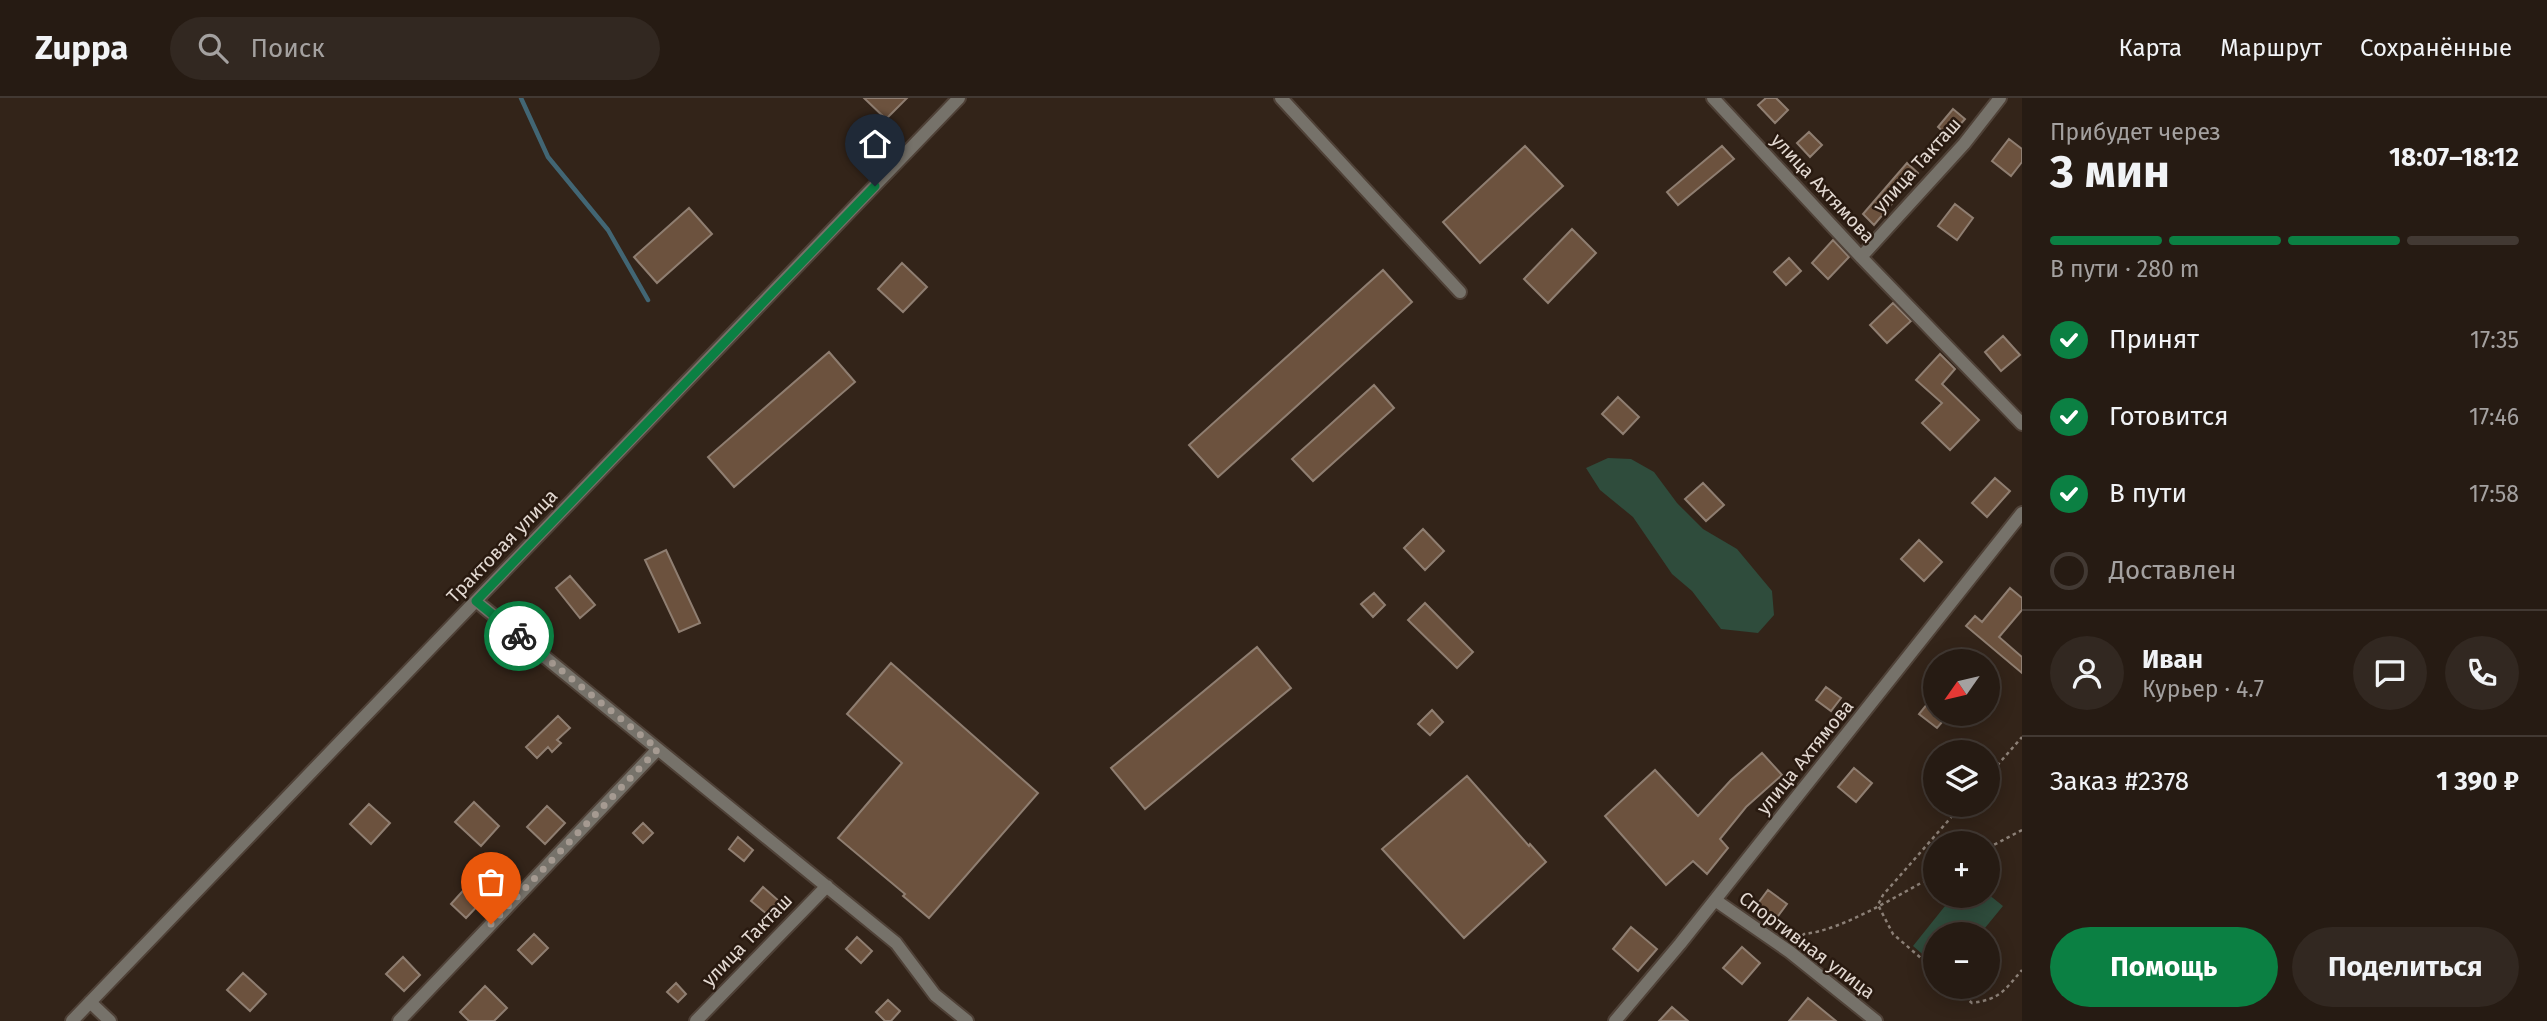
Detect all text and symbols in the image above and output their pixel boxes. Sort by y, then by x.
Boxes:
search box [170,17,660,80]
text: Zuppa [35,28,128,68]
icon: search [194,29,232,67]
text: Поиск [250,33,325,64]
text: Карта [2119,34,2182,62]
text: Маршрут [2220,34,2322,62]
text: Сохранённые [2360,34,2512,62]
street label: улица Такташ [1868,113,1966,217]
pin [845,114,905,186]
text: Прибудет через [2050,118,2221,146]
icon: home [856,125,894,163]
street label: улица Ахтямова [1766,128,1880,248]
text: 18:07–18:12 [2389,142,2519,173]
text: 3 мин [2050,144,2170,199]
text: В пути · 280 m [2050,255,2200,283]
icon: check [2050,321,2088,359]
text: Принят [2109,324,2199,355]
text: 17:35 [2470,326,2519,354]
icon: check [2050,398,2088,436]
text: Готовится [2109,401,2229,432]
text: 17:46 [2469,403,2519,431]
icon: check [2050,475,2088,513]
text: В пути [2109,478,2187,509]
text: 17:58 [2469,480,2519,508]
street label: Трактовая улица [442,484,562,608]
text: Доставлен [2109,555,2236,586]
courier [484,601,554,671]
icon: bike [500,617,538,655]
button: person [2050,636,2124,710]
button: chat [2353,636,2427,710]
button: phone [2445,636,2519,710]
text: Иван [2142,644,2203,675]
north arrow [1923,649,2000,726]
map controls [1923,649,2000,999]
text: Курьер · 4.7 [2142,675,2264,703]
street label: улица Ахтямова [1752,695,1858,819]
button: layers [1923,740,2000,817]
text: Заказ #2378 [2050,766,2189,797]
text: 1 390 ₽ [2436,766,2519,797]
button: + [1923,831,2000,908]
pin [461,852,521,924]
icon: bag [472,863,510,901]
street label: Спортивная улица [1735,886,1879,1004]
street label: улица Такташ [697,889,797,991]
button: − [1923,922,2000,999]
button: Помощь [2050,927,2278,1007]
button: Поделиться [2292,927,2519,1007]

